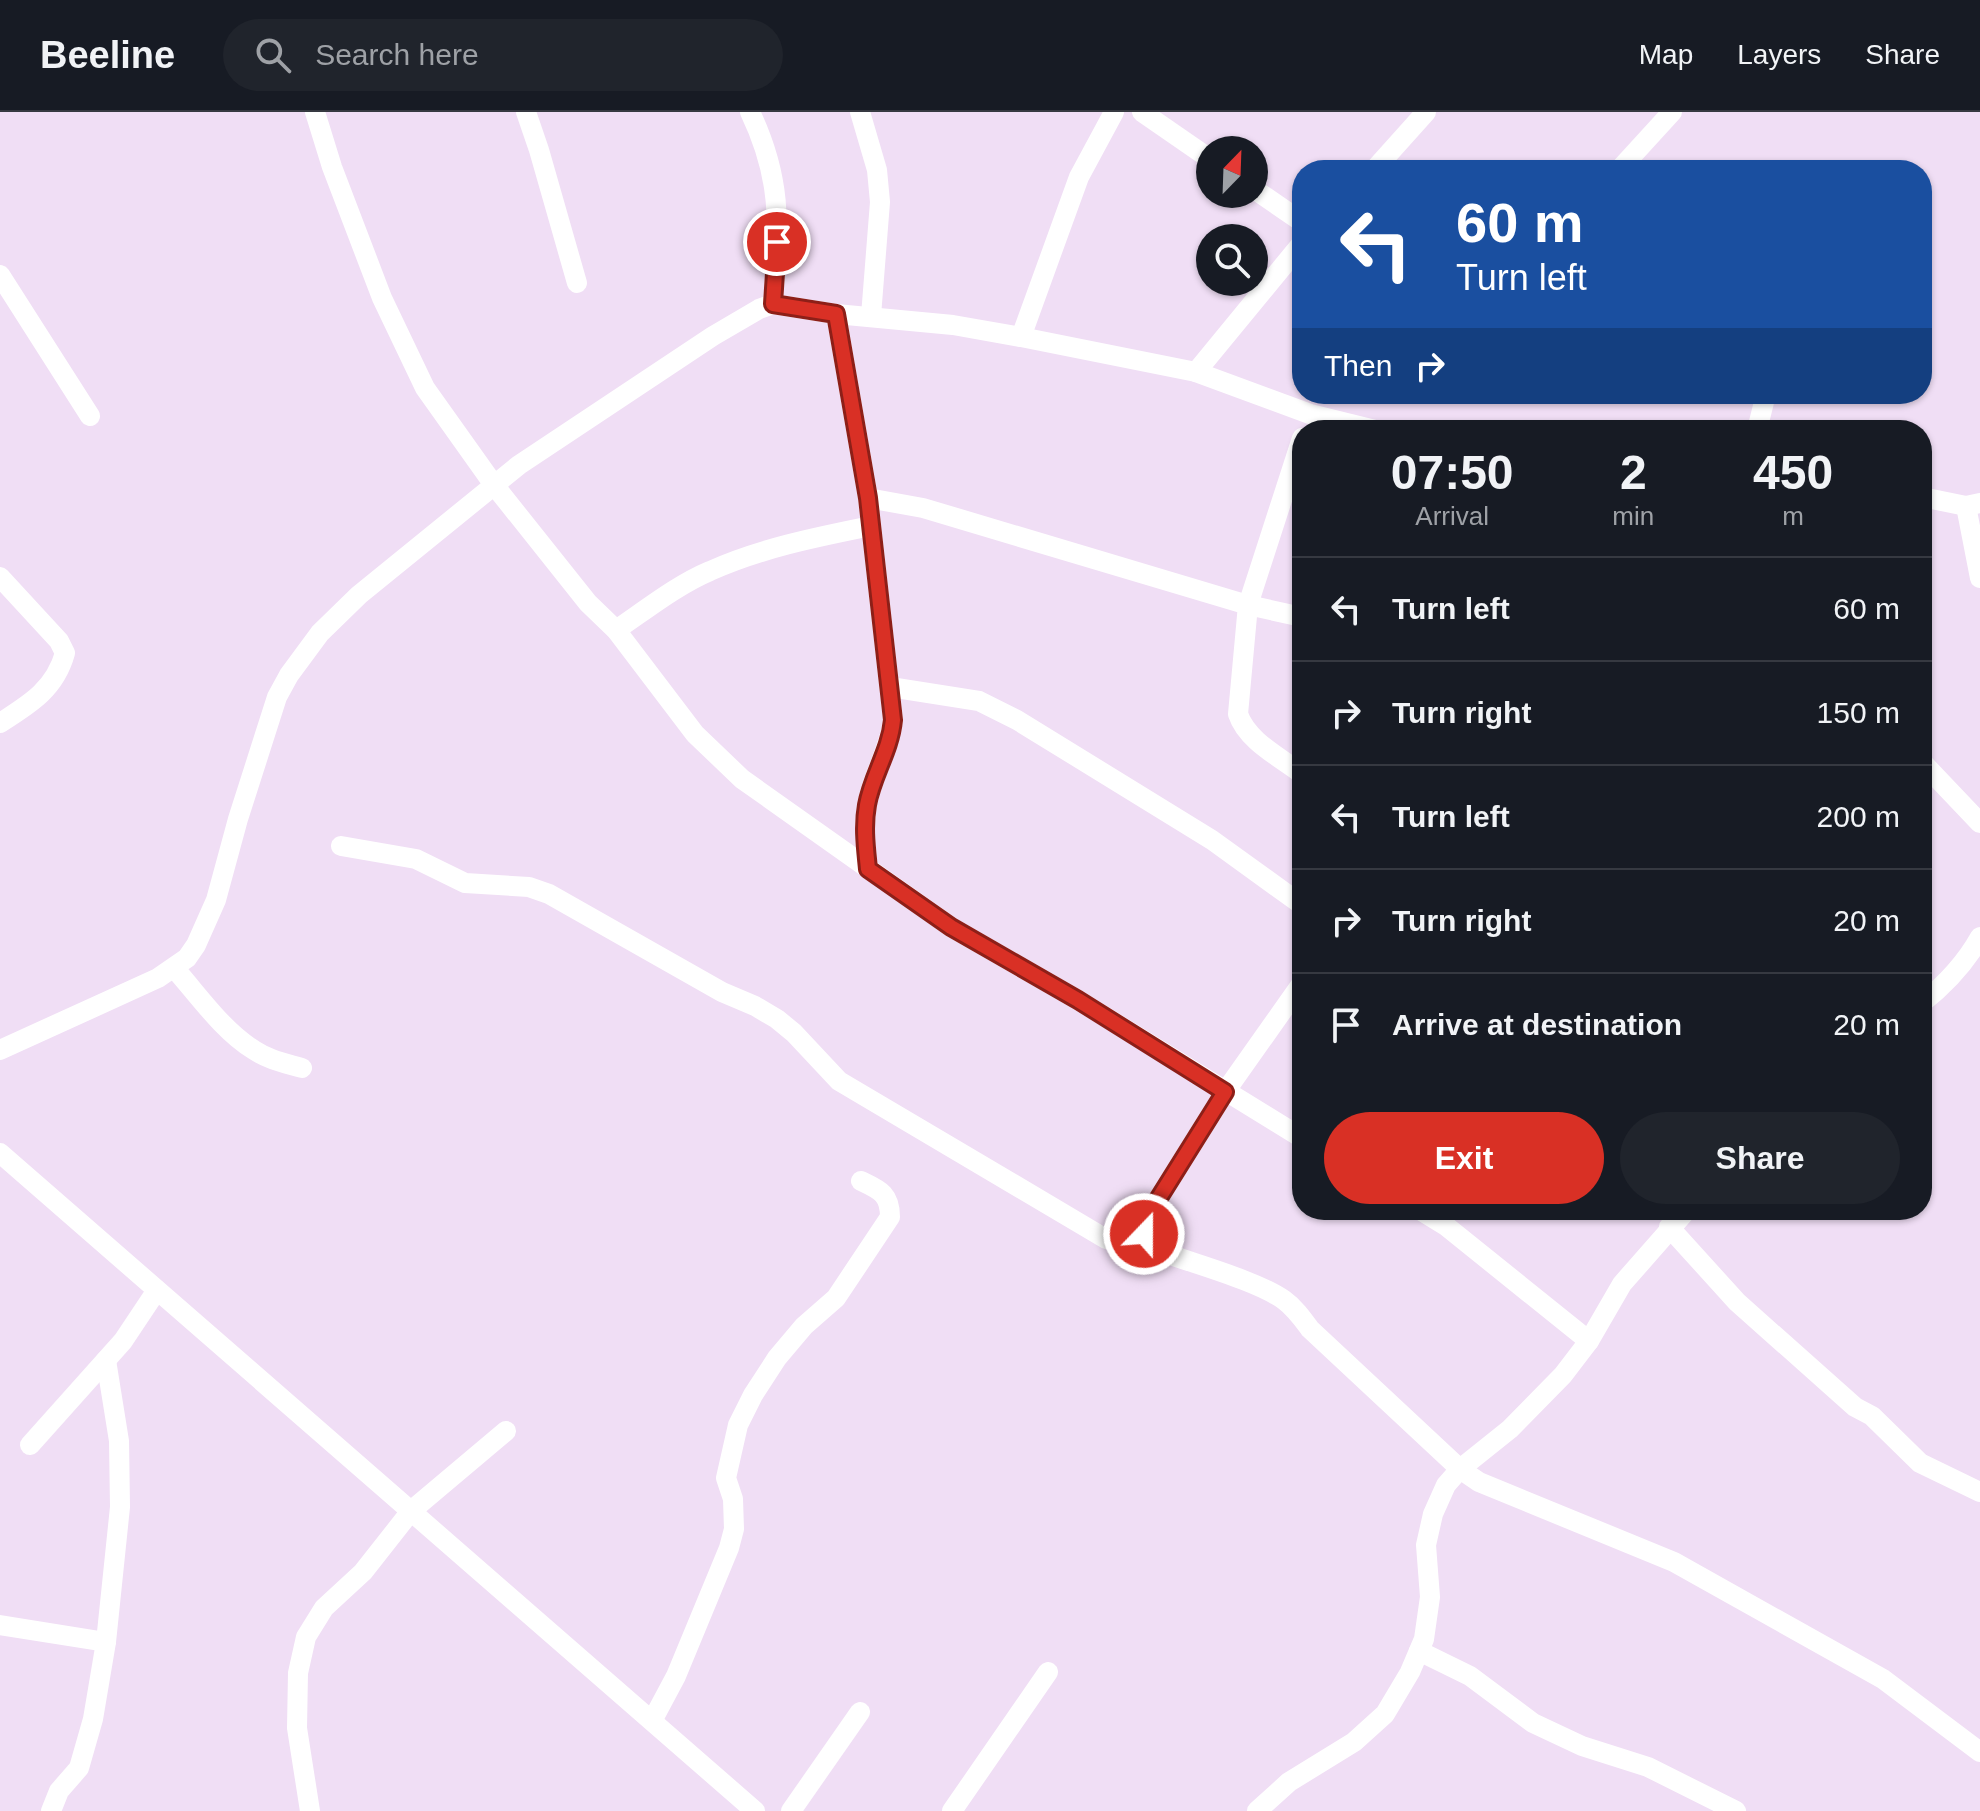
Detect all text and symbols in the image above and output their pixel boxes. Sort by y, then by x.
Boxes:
search box [223,19,783,91]
icon: search [251,33,295,77]
text: Beeline [40,34,175,76]
text: Search here [315,38,479,71]
text: Map [1639,39,1693,70]
text: Layers [1737,39,1821,70]
text: Share [1865,39,1940,70]
north arrow [1196,136,1268,208]
map controls [1196,136,1268,296]
text: 60 m [1456,191,1584,254]
icon: left [1324,192,1428,296]
pin [743,208,811,276]
icon: arrive [755,220,799,264]
button: search [1196,224,1268,296]
text: Turn left [1456,257,1587,298]
icon: right [1408,344,1452,388]
text: Then [1324,349,1392,382]
text: 07:50 [1391,446,1514,499]
text: 2 [1620,446,1647,499]
text: 450 [1753,446,1833,499]
text: Arrival [1415,501,1489,531]
text: min [1612,501,1654,531]
text: m [1782,501,1804,531]
icon: left [1324,587,1368,631]
text: Turn left [1392,592,1510,625]
text: 60 m [1833,592,1900,625]
icon: right [1324,691,1368,735]
text: Turn right [1392,696,1531,729]
text: 150 m [1817,696,1900,729]
icon: left [1324,795,1368,839]
text: Turn left [1392,800,1510,833]
text: 200 m [1817,800,1900,833]
icon: right [1324,899,1368,943]
text: Turn right [1392,904,1531,937]
text: 20 m [1833,904,1900,937]
icon: arrive [1324,1003,1368,1047]
text: Arrive at destination [1392,1008,1682,1041]
text: 20 m [1833,1008,1900,1041]
button: Exit [1324,1112,1604,1204]
button: Share [1620,1112,1900,1204]
position arrow [1102,1192,1186,1276]

